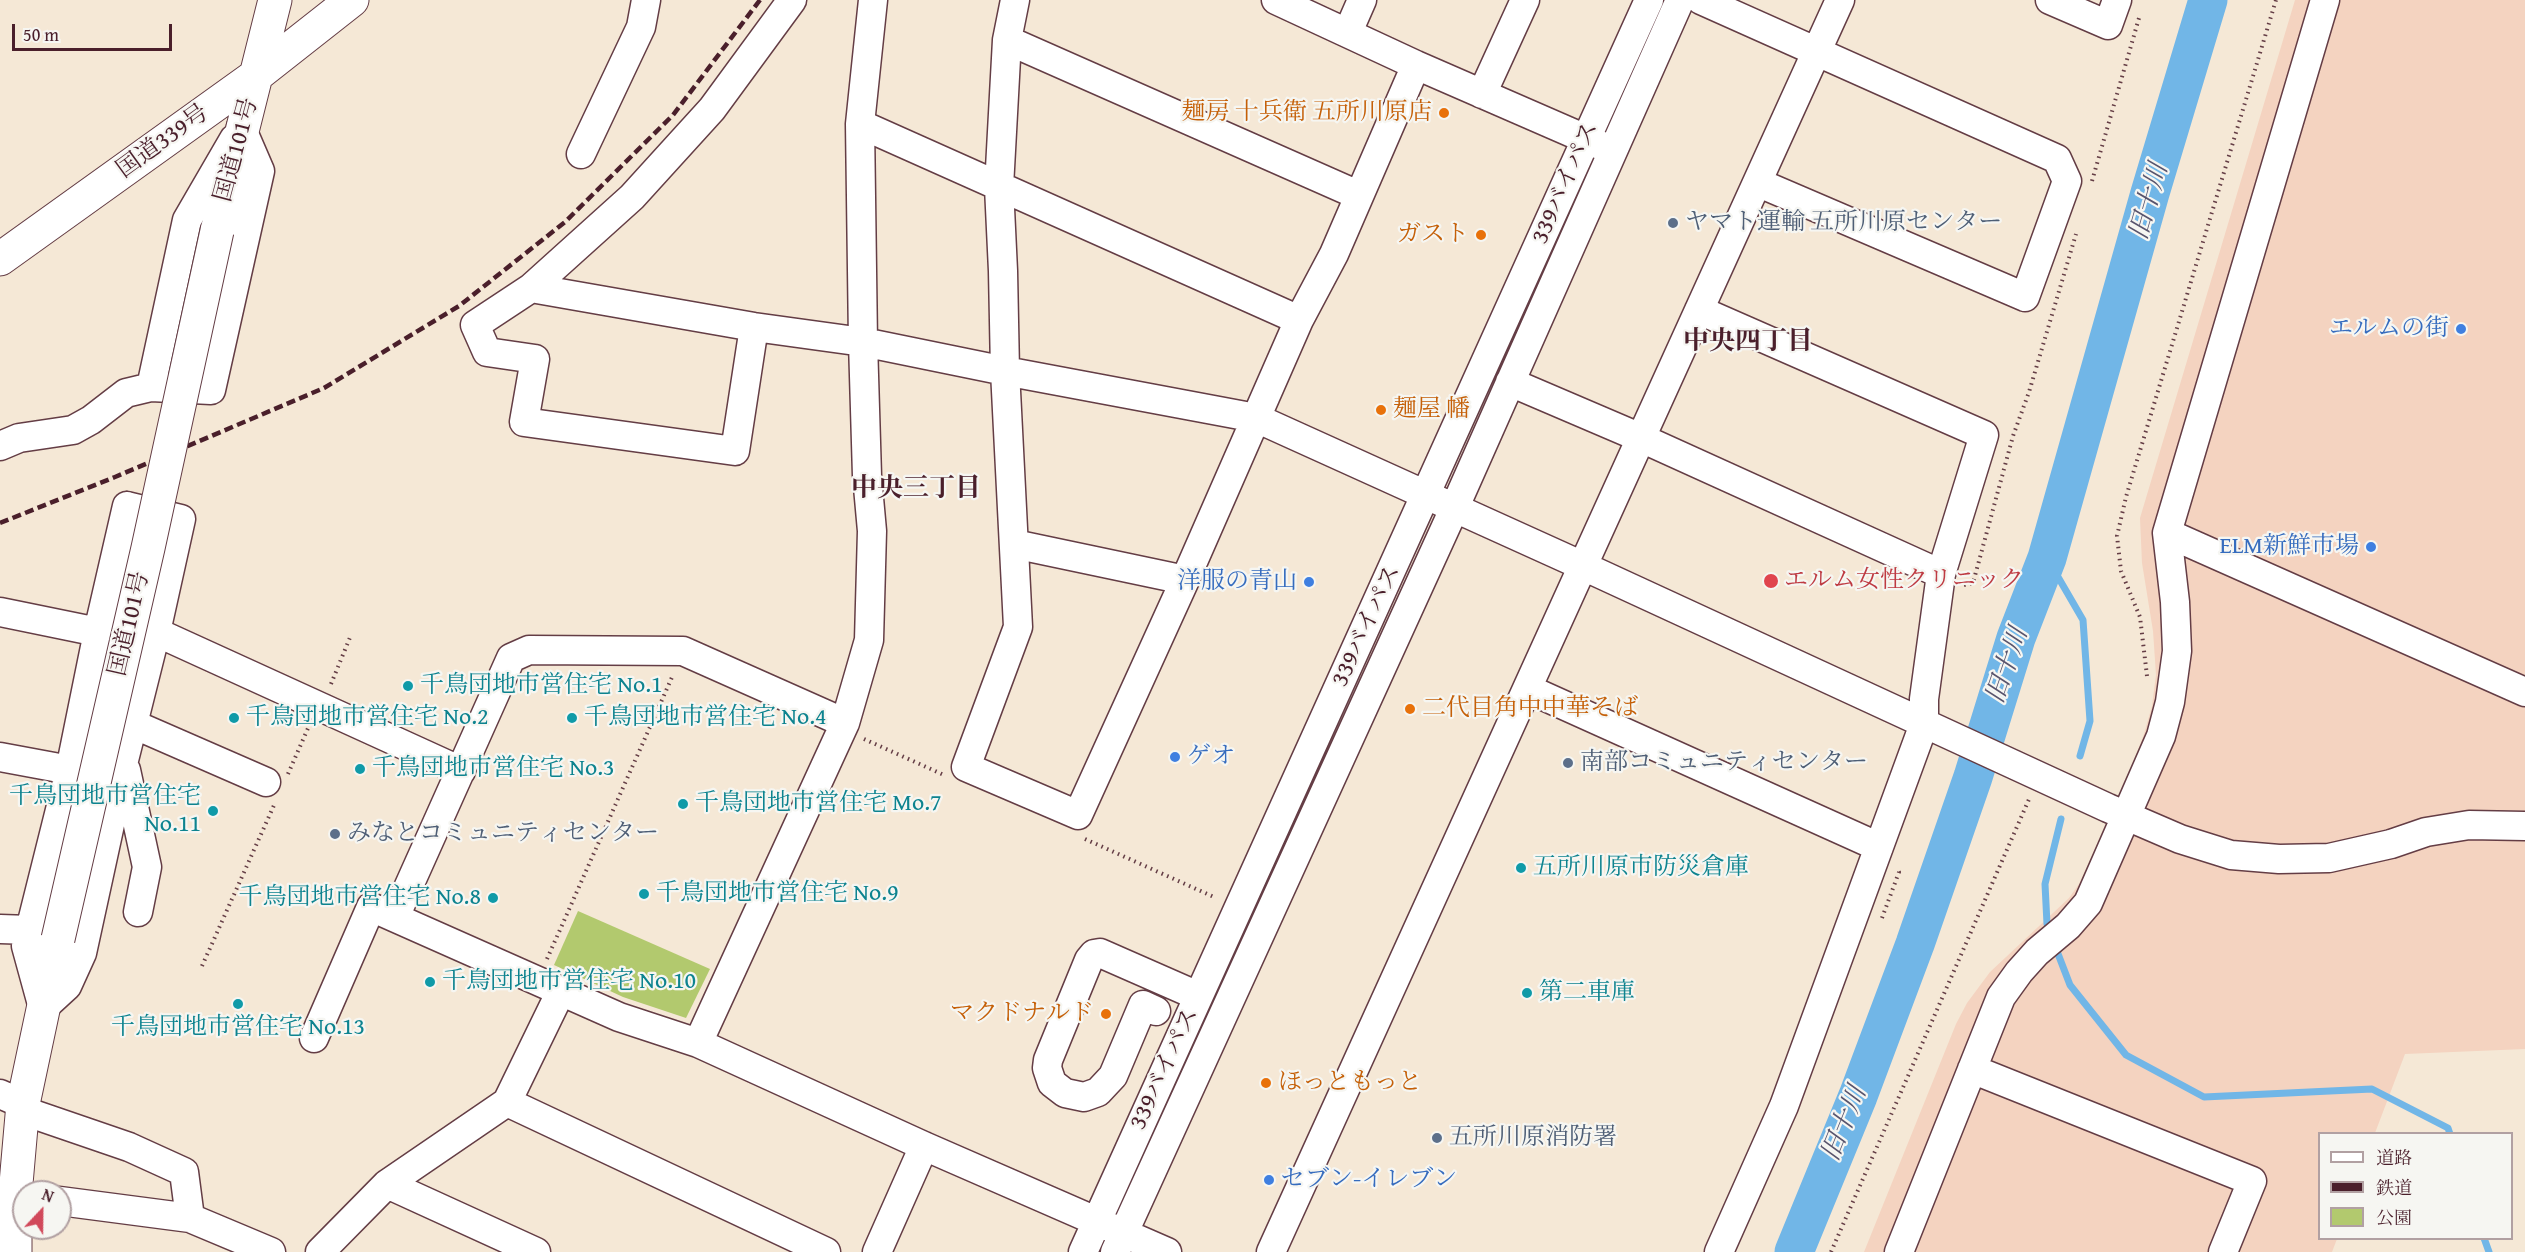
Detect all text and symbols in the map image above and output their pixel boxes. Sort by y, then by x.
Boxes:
scale bar [15,12,176,50]
text: 50 m [23,21,59,48]
street label: 国道101号 [209,95,265,205]
street label: 国道339号 [111,99,215,185]
place label: 麺房 十兵衛 五所川原店 [1181,99,1432,127]
marker: 麺房 十兵衛 五所川原店 [1437,106,1451,120]
street label: 339バイパス [1526,117,1606,249]
water label: 旧十川 [2124,160,2176,244]
place label: ヤマト運輸 五所川原センター [1685,209,2002,237]
marker: ヤマト運輸 五所川原センター [1666,216,1680,230]
place label: ガスト [1397,221,1469,249]
marker: ガスト [1474,228,1488,242]
place label: エルムの街 [2329,315,2449,343]
marker: エルムの街 [2454,322,2468,336]
district label: 中央四丁目 [1683,326,1813,358]
place label: 麺屋 幡 [1393,396,1470,424]
marker: 麺屋 幡 [1374,403,1388,417]
district label: 中央三丁目 [851,473,981,505]
place label: ELM新鮮市場 [2219,533,2359,561]
marker: ELM新鮮市場 [2364,540,2378,554]
street label: 339バイパス [1326,561,1408,691]
place label: エルム女性クリニック [1784,567,2024,595]
place label: 洋服の青山 [1177,568,1297,596]
street label: 国道101号 [104,569,156,679]
marker: エルム女性クリニック [1762,572,1780,590]
marker: 洋服の青山 [1302,575,1316,589]
water label: 旧十川 [1981,624,2035,708]
place label: 千鳥団地市営住宅 No.1 [420,672,663,700]
marker: 千鳥団地市営住宅 No.1 [401,679,415,693]
place label: 二代目角中中華そば [1422,695,1638,723]
marker: 二代目角中中華そば [1403,702,1417,716]
place label: 千鳥団地市営住宅 No.2 [246,704,489,732]
place label: 千鳥団地市営住宅 No.4 [584,704,827,732]
marker: 千鳥団地市営住宅 No.2 [227,711,241,725]
marker: 千鳥団地市営住宅 No.4 [565,711,579,725]
place label: ゲオ [1187,743,1235,771]
place label: 南部コミュニティセンター [1580,749,1868,777]
marker: ゲオ [1168,750,1182,764]
place label: 千鳥団地市営住宅 No.3 [372,755,615,783]
marker: 南部コミュニティセンター [1561,756,1575,770]
marker: 千鳥団地市営住宅 No.3 [353,762,367,776]
place label: 千鳥団地市営住宅 No.11 [9,783,201,839]
place label: 千鳥団地市営住宅 Mo.7 [695,790,942,818]
marker: 千鳥団地市営住宅 Mo.7 [676,797,690,811]
marker: 千鳥団地市営住宅 No.11 [206,804,220,818]
place label: みなとコミュニティセンター [347,820,659,848]
marker: みなとコミュニティセンター [328,827,342,841]
place label: 五所川原市防災倉庫 [1533,854,1749,882]
marker: 五所川原市防災倉庫 [1514,861,1528,875]
place label: 千鳥団地市営住宅 No.9 [656,880,899,908]
place label: 千鳥団地市営住宅 No.8 [238,884,481,912]
marker: 千鳥団地市営住宅 No.9 [637,887,651,901]
marker: 千鳥団地市営住宅 No.8 [486,891,500,905]
place label: 千鳥団地市営住宅 No.10 [442,968,696,996]
marker: 千鳥団地市営住宅 No.10 [423,975,437,989]
place label: 第二車庫 [1539,979,1635,1007]
marker: 第二車庫 [1520,986,1534,1000]
marker: 千鳥団地市営住宅 No.13 [231,997,245,1011]
place label: マクドナルド [950,1000,1094,1028]
street label: 339バイパス [1124,1004,1206,1134]
marker: マクドナルド [1099,1007,1113,1021]
place label: 千鳥団地市営住宅 No.13 [111,1014,365,1042]
place label: ほっともっと [1278,1069,1422,1097]
marker: ほっともっと [1259,1076,1273,1090]
water label: 旧十川 [1816,1082,1874,1166]
place label: 五所川原消防署 [1449,1124,1617,1152]
marker: 五所川原消防署 [1430,1131,1444,1145]
legend [2318,1132,2513,1240]
text: 道路 [2376,1144,2412,1171]
place label: セブン-イレブン [1281,1166,1457,1194]
marker: セブン-イレブン [1262,1173,1276,1187]
text: 鉄道 [2376,1174,2412,1201]
north arrow [12,1180,72,1240]
text: N [39,1182,57,1208]
text: 公園 [2376,1204,2412,1231]

